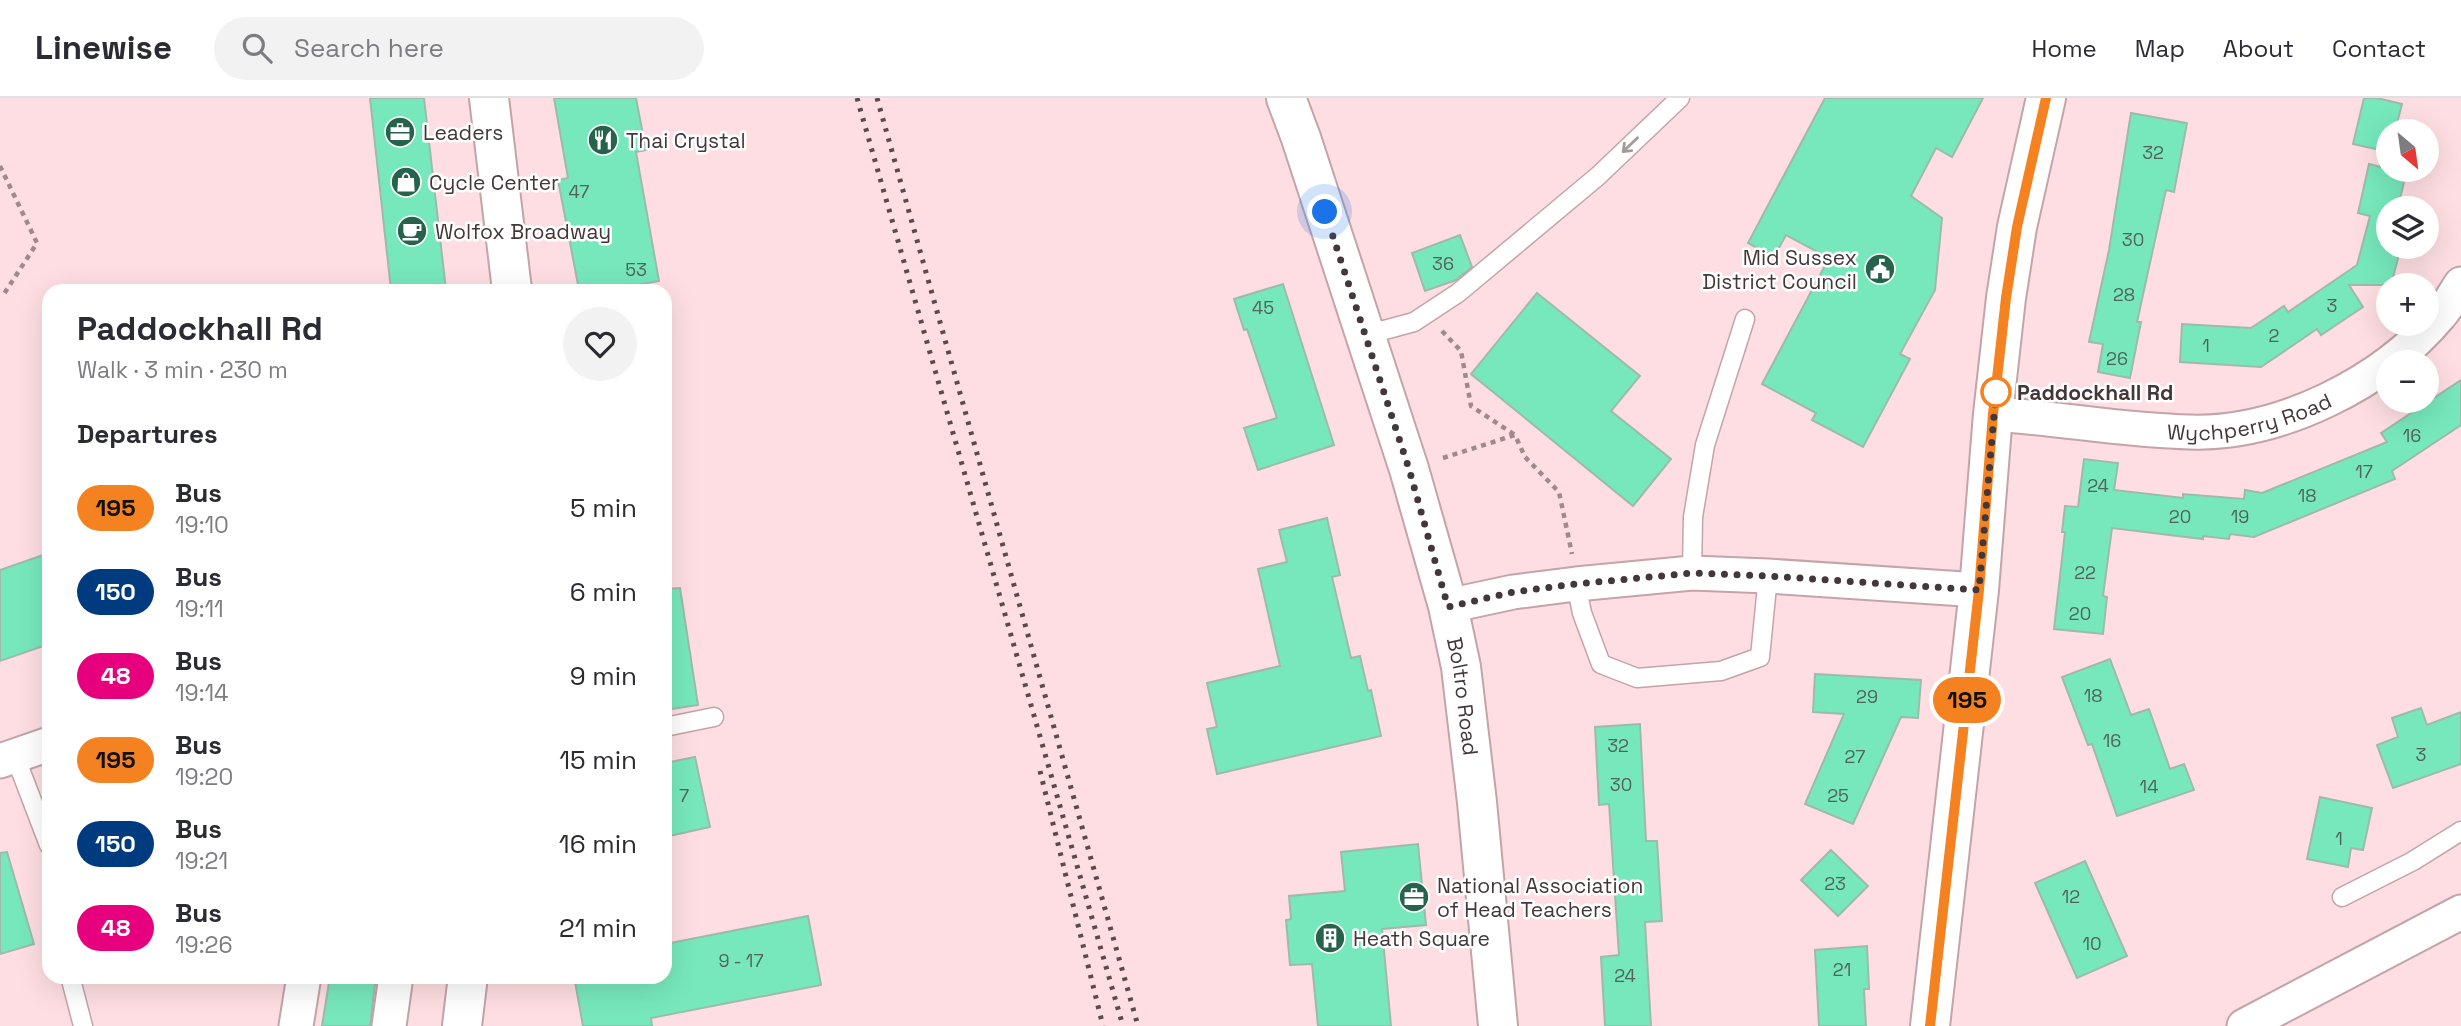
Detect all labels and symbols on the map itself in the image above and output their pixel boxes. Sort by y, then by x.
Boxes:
office icon: Leaders [383,115,417,149]
place label: Leaders [423,119,503,146]
north arrow [2376,119,2440,182]
restaurant icon: Thai Crystal [586,123,620,157]
place label: Thai Crystal [626,127,746,154]
one-way arrow [1622,136,1639,153]
house number: 32 [2142,141,2164,164]
shop icon: Cycle Center [389,165,423,199]
place label: Cycle Center [429,169,559,196]
house number: 47 [569,180,589,203]
your location [1307,194,1342,229]
cafe icon: Wolfox Broadway [395,214,429,248]
place label: Wolfox Broadway [435,218,611,245]
house number: 30 [2122,228,2144,251]
place label: Mid Sussex District Council [1702,244,1857,295]
house number: 36 [1432,252,1454,275]
public building icon: Mid Sussex District Council [1863,252,1897,286]
house number: 53 [625,258,647,281]
house number: 28 [2113,283,2135,306]
house number: 3 [2327,294,2337,317]
house number: 45 [1252,296,1274,319]
house number: 2 [2269,324,2279,347]
house number: 1 [2202,334,2210,357]
house number: 26 [2106,347,2128,370]
marker: Paddockhall Rd [1981,377,2011,407]
place label: Paddockhall Rd [2017,379,2173,406]
street label: Wychperry Road [2166,387,2336,446]
house number: 16 [2403,424,2421,447]
house number: 17 [2355,460,2373,483]
house number: 24 [2087,474,2109,497]
house number: 18 [2298,484,2316,507]
house number: 20 [2169,505,2191,528]
house number: 19 [2231,505,2249,528]
house number: 22 [2074,561,2096,584]
house number: 20 [2069,602,2091,625]
street label: Boltro Road [1441,635,1485,757]
line badge: 195 [1927,677,2007,723]
house number: 18 [2084,684,2102,707]
house number: 29 [1856,685,1878,708]
house number: 16 [2103,729,2121,752]
house number: 32 [1607,734,1629,757]
house number: 3 [2416,743,2426,766]
house number: 27 [1845,745,1865,768]
house number: 30 [1610,773,1632,796]
house number: 14 [2140,775,2158,798]
house number: 7 [679,784,689,807]
house number: 25 [1827,784,1849,807]
house number: 1 [2335,827,2343,850]
place label: National Association of Head Teachers [1437,872,1643,923]
house number: 23 [1824,872,1846,895]
office icon: National Association of Head Teachers [1397,880,1431,914]
house number: 12 [2062,885,2080,908]
building icon: Heath Square [1313,921,1347,955]
place label: Heath Square [1353,925,1490,952]
house number: 10 [2082,932,2102,955]
house number: 9 - 17 [718,949,764,972]
house number: 21 [1833,958,1851,981]
house number: 24 [1614,964,1636,987]

